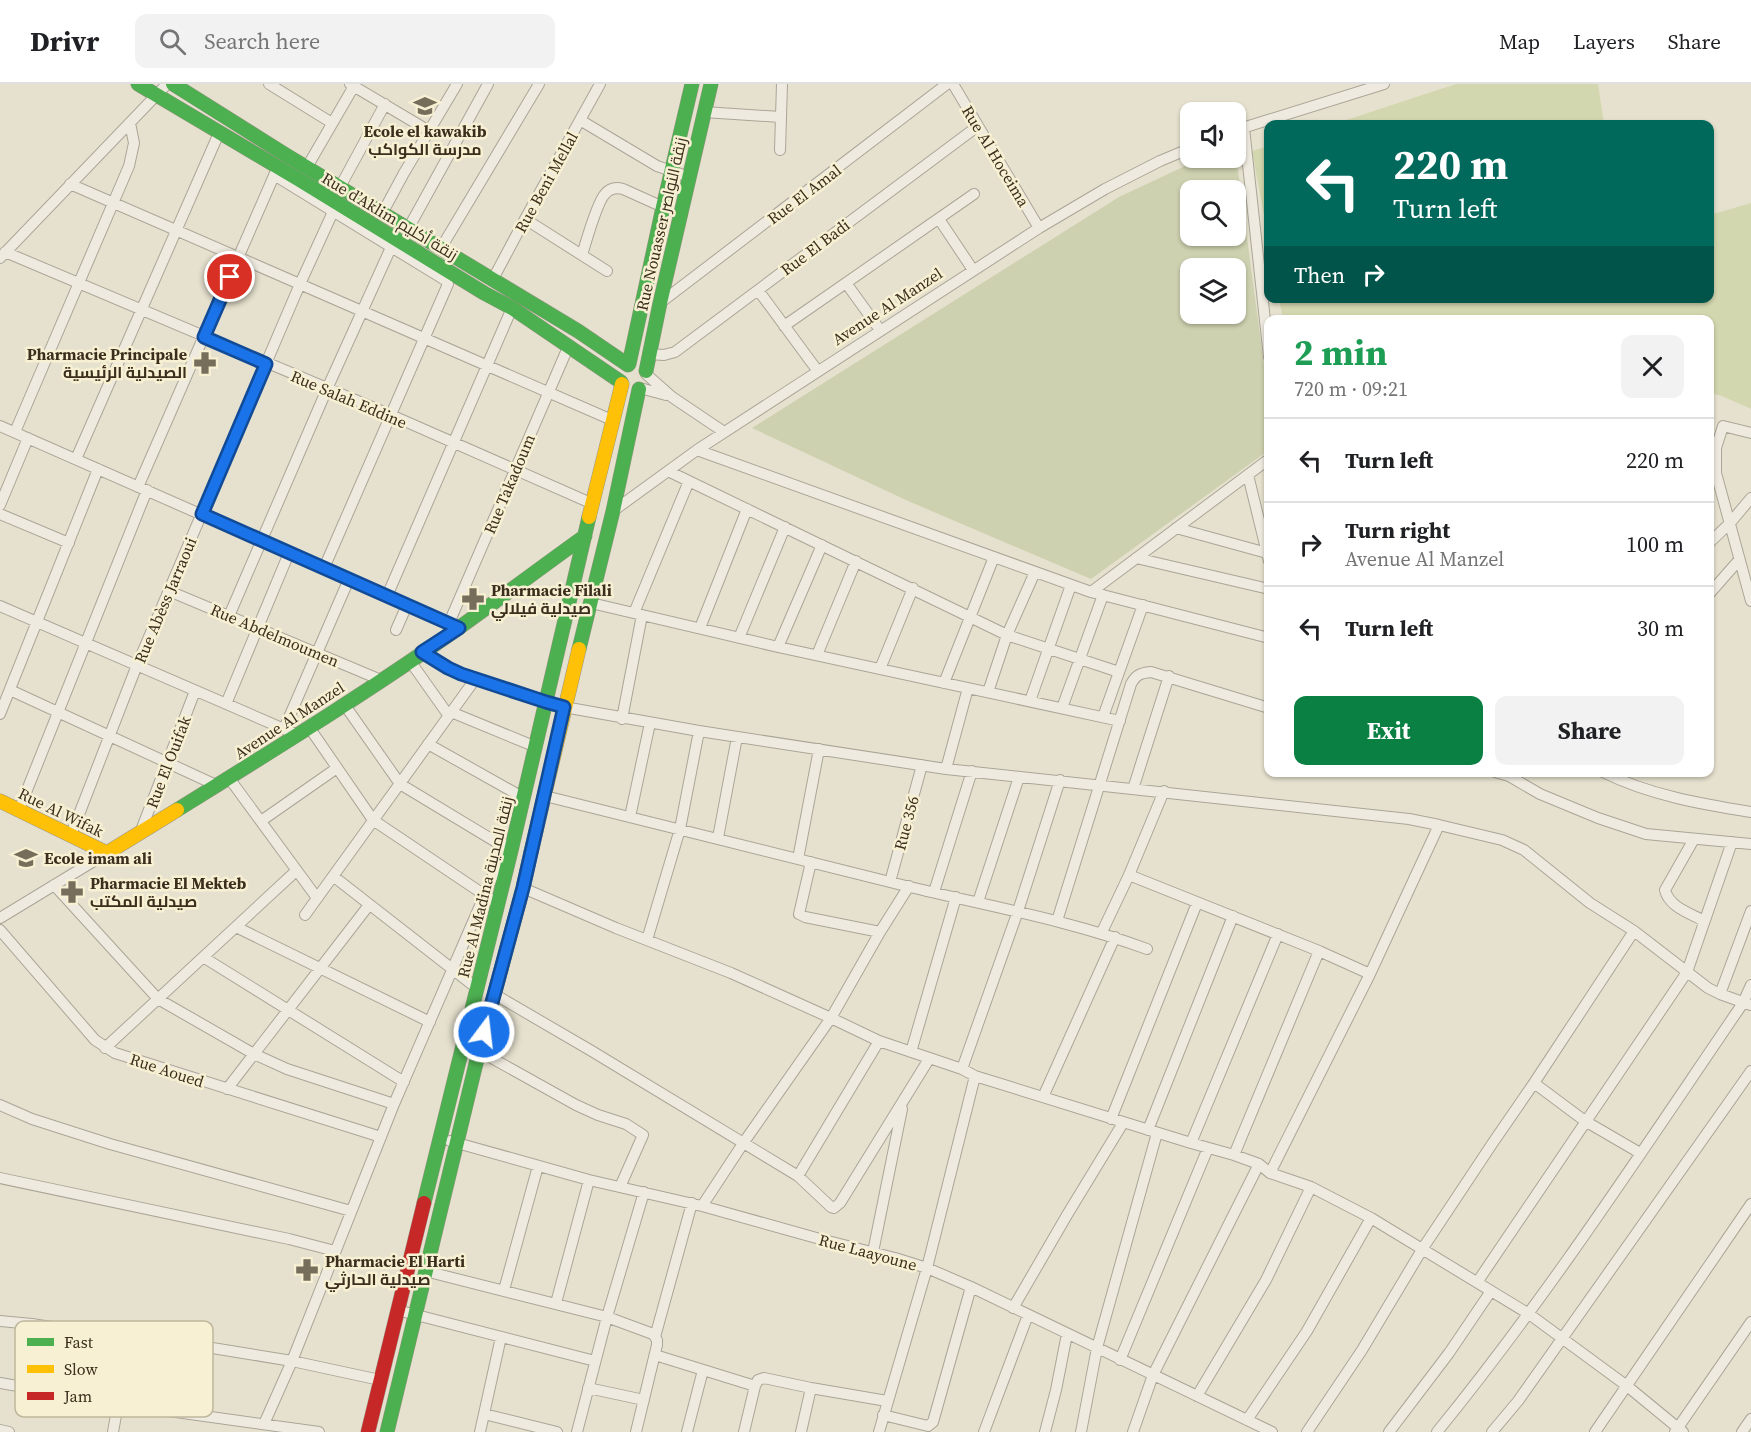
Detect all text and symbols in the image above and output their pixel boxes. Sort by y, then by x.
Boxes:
search box [135,14,555,68]
text: Drivr [30,22,99,60]
icon: search [156,25,189,58]
text: Search here [204,26,320,56]
text: Map [1499,27,1540,56]
text: Layers [1573,27,1635,56]
text: Share [1668,27,1721,56]
school or university icon: Ecole el kawakib مدرسة الكواكب [412,93,438,119]
street label: Rue Al Hoceima [957,101,1035,212]
map controls [1180,102,1246,324]
button: sound [1180,102,1246,168]
place label: Ecole el kawakib مدرسة الكواكب [364,120,487,160]
street label: Rue Beni Mellal [509,127,583,236]
street label: Rue Nouasser زنقة النواصر [630,135,692,313]
text: 220 m [1393,135,1508,193]
icon: left [1294,144,1372,222]
street label: Rue El Amal [762,159,846,229]
street label: Rue d’Aklim زنقة أكليم [317,167,462,266]
button: search [1180,180,1246,246]
text: Turn left [1393,190,1497,227]
street label: Rue El Badi [776,214,854,280]
pin [204,251,255,302]
button: layers [1180,258,1246,324]
icon: right [1357,258,1390,291]
icon: arrive [213,260,246,293]
text: Then [1294,260,1345,290]
street label: Avenue Al Manzel [828,262,947,350]
text: 2 min [1294,328,1387,377]
button: close [1621,335,1684,398]
place label: Pharmacie Principale الصيدلية الرئيسية [27,343,187,383]
pharmacy icon: Pharmacie Principale الصيدلية الرئيسية [192,350,218,376]
street label: Rue Salah Eddine [288,365,410,433]
text: 720 m · 09:21 [1294,375,1408,403]
street label: Rue Takadoum [478,431,540,537]
icon: left [1294,444,1327,477]
text: Turn left [1345,445,1433,475]
text: 220 m [1626,445,1684,475]
text: Turn right [1345,515,1450,545]
icon: right [1294,528,1327,561]
text: 100 m [1626,529,1684,559]
street label: Rue Abèss Jarraoui [129,533,202,666]
text: Avenue Al Manzel [1345,545,1504,573]
place label: Pharmacie Filali صيدلية فيلالي [491,579,612,621]
pharmacy icon: Pharmacie Filali صيدلية فيلالي [460,586,486,612]
street label: Rue Abdelmoumen [207,598,343,672]
icon: left [1294,612,1327,645]
text: Turn left [1345,613,1433,643]
text: 30 m [1637,613,1684,643]
street label: Avenue Al Manzel [230,676,349,764]
button: Exit [1294,696,1483,765]
button: Share [1495,696,1684,765]
street label: Rue El Ouifak [140,712,196,811]
street label: Rue Al Wifak [15,782,108,842]
street label: Rue 356 [888,793,924,853]
street label: Rue Al Madina زنقة المدينة [452,794,518,980]
school or university icon: Ecole imam ali [13,845,39,871]
place label: Ecole imam ali [44,847,152,869]
place label: Pharmacie El Mekteb صيدلية المكتب [90,872,246,912]
pharmacy icon: Pharmacie El Mekteb صيدلية المكتب [59,879,85,905]
position arrow [452,1000,516,1064]
street label: Rue Aoued [127,1048,207,1092]
street label: Rue Laayoune [817,1228,919,1276]
place label: Pharmacie El Harti صيدلية الحارثي [325,1250,465,1292]
pharmacy icon: Pharmacie El Harti صيدلية الحارثي [294,1257,320,1283]
legend [15,1321,213,1417]
text: Fast [64,1331,94,1353]
text: Slow [64,1358,99,1380]
text: Jam [63,1385,92,1407]

